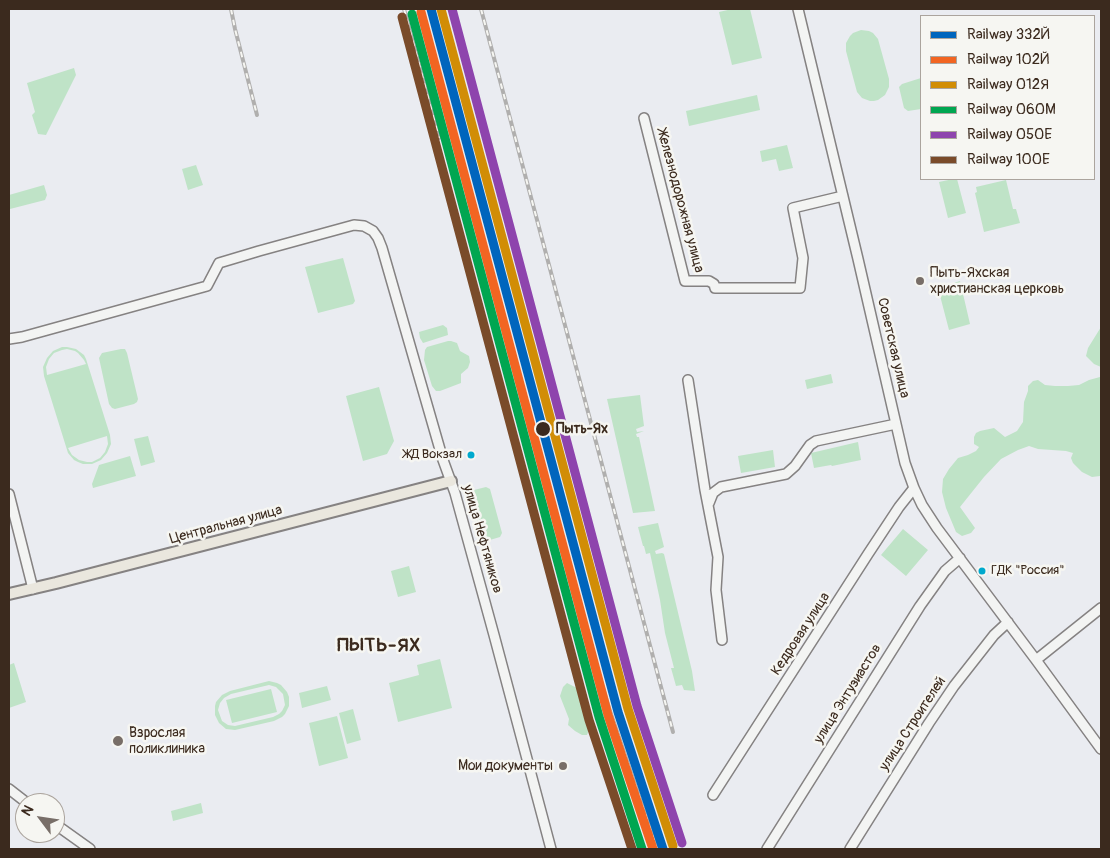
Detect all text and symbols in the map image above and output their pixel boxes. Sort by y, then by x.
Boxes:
legend [920,15,1095,180]
text: Railway 332Й [967,25,1050,44]
text: Railway 102Й [967,50,1049,69]
text: Railway 012Я [967,75,1049,94]
text: Railway 060М [967,100,1056,119]
text: Railway 050Е [967,125,1052,144]
street label: Железнодорожная улица [653,127,707,275]
text: Railway 100Е [967,150,1050,169]
place label: Пыть-Яхская христианская церковь [930,265,1064,298]
marker: Пыть-Яхская христианская церковь [914,275,926,287]
street label: Советская улица [873,296,913,400]
marker: Пыть-Ях [534,420,552,438]
place label: Пыть-Ях [556,421,608,437]
place label: ЖД Вокзал [403,447,462,463]
marker: ЖД Вокзал [466,450,476,460]
street label: улица Нефтяников [458,483,506,595]
street label: Центральная улица [168,502,284,548]
place label: ГДК "Россия" [991,563,1064,579]
marker: ГДК "Россия" [977,566,987,576]
street label: Кедровая улица [768,589,834,679]
district label: ПЫТЬ-ЯХ [336,635,422,657]
street label: улица Энтузиастов [811,641,885,747]
street label: улица Строителей [876,674,950,774]
place label: Взрослая поликлиника [129,725,205,758]
marker: Взрослая поликлиника [111,734,125,748]
place label: Мои документы [458,758,553,774]
marker: Мои документы [557,760,569,772]
north arrow [15,793,65,843]
text: N [18,802,37,819]

